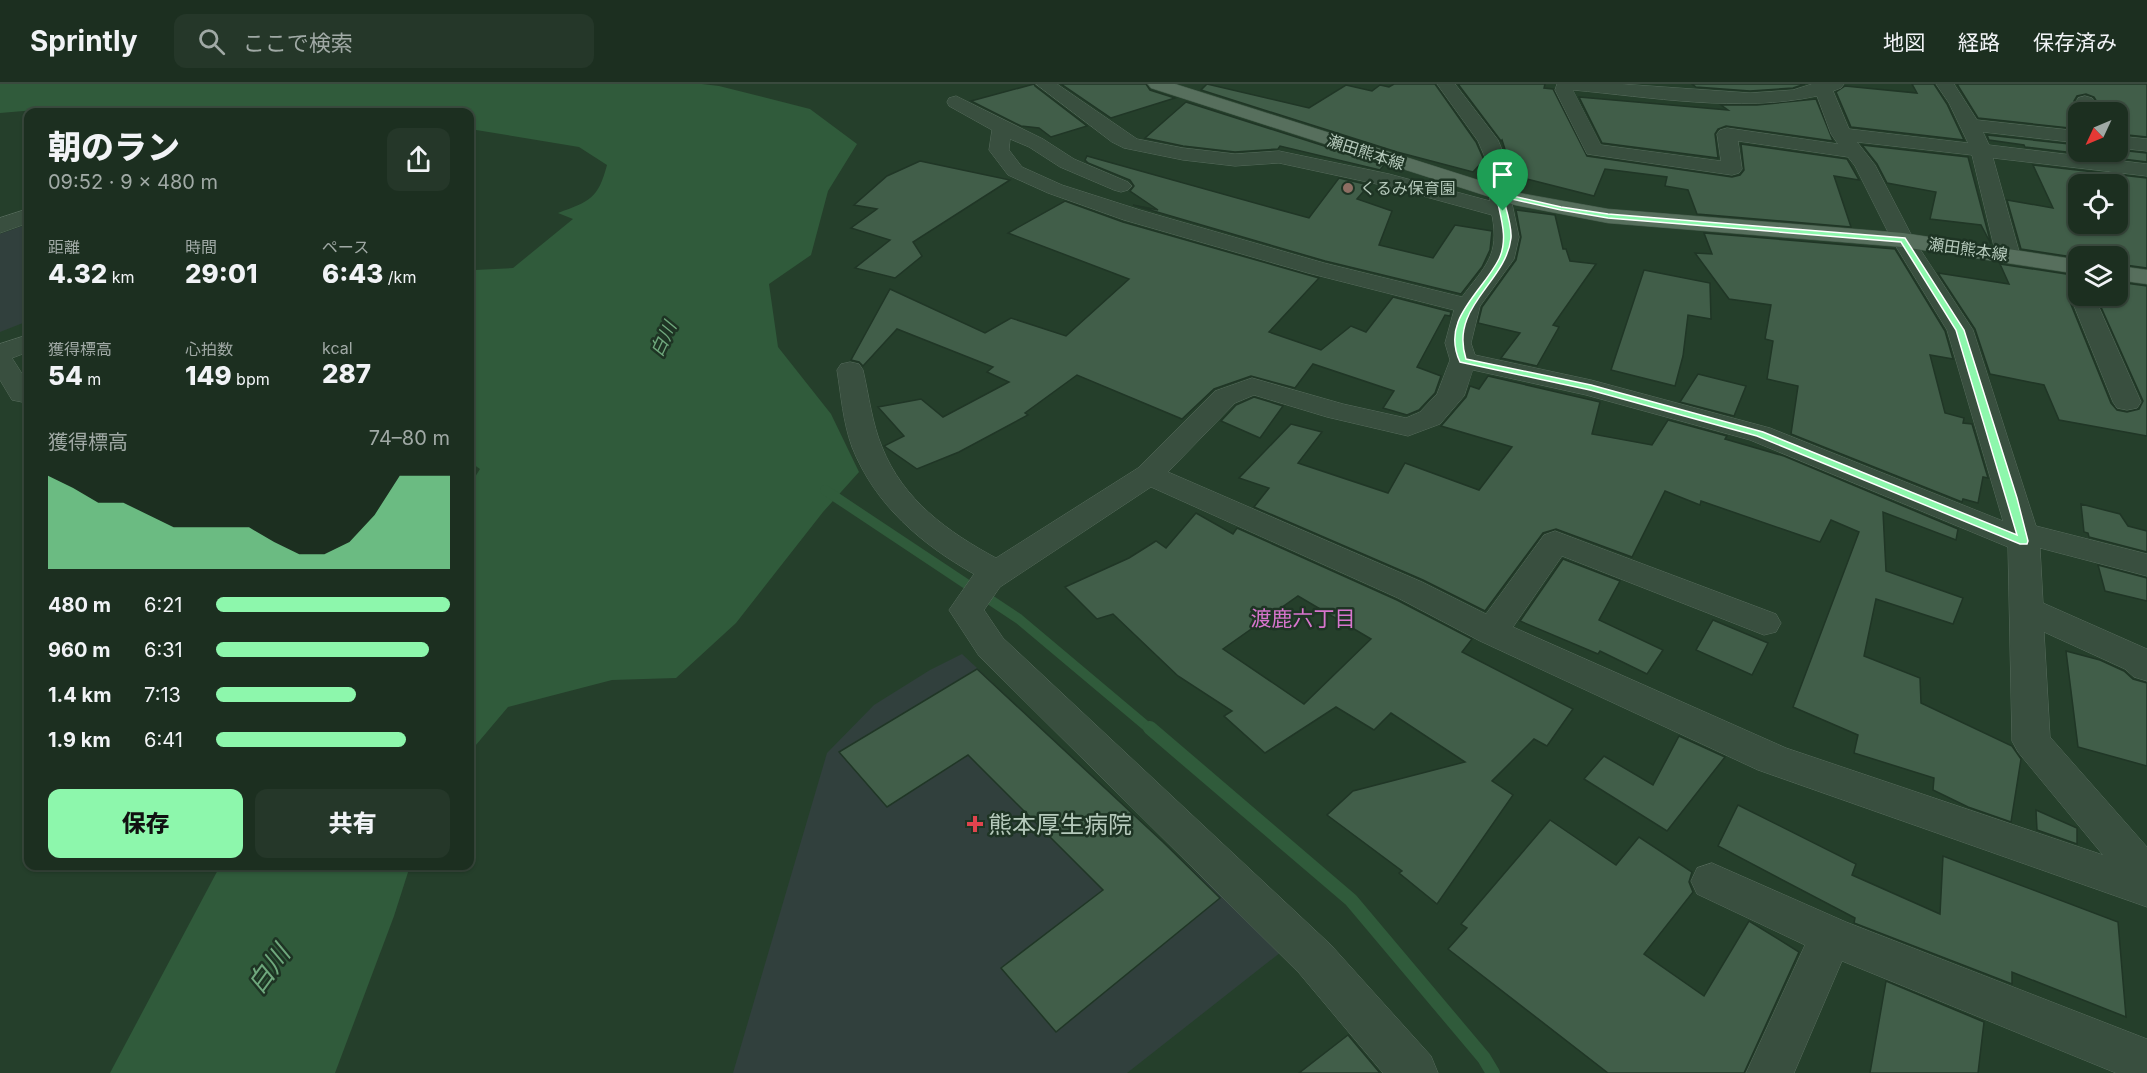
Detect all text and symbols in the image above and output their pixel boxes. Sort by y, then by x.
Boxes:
search box [174,14,594,68]
text: Sprintly [30,24,138,58]
icon: search [195,25,228,58]
text: ここで検索 [243,30,353,56]
text: 地図 [1883,30,1925,55]
text: 経路 [1958,30,2000,55]
text: 保存済み [2033,30,2117,55]
north arrow [2068,102,2128,162]
map controls [2068,102,2128,306]
text: 朝のラン [48,127,180,167]
button: share [387,128,450,191]
street label: 瀬田熊本線 [1325,130,1407,174]
pin [1477,149,1528,211]
icon: arrive [1486,158,1519,191]
text: 09:52 · 9 × 480 m [48,170,218,194]
button: locate [2068,174,2128,234]
place label: くるみ保育園 [1360,178,1456,198]
marker: くるみ保育園 [1341,181,1355,195]
street label: 瀬田熊本線 [1927,234,2009,264]
text: 距離 [48,237,80,257]
text: 時間 [185,237,217,257]
text: ペース [322,237,369,257]
button: layers [2068,246,2128,306]
text: 4.32 [48,258,107,289]
text: 29:01 [185,258,257,289]
text: 6:43 [322,258,383,289]
text: km [107,267,135,287]
text: /km [383,267,416,287]
water label: 白川 [646,316,681,360]
text: kcal [322,338,353,358]
text: 獲得標高 [48,339,112,359]
text: 心拍数 [185,339,233,359]
text: 287 [322,358,371,389]
text: 54 [48,360,83,391]
text: 149 [185,360,232,391]
text: m [83,369,101,389]
text: bpm [232,369,270,389]
text: 74–80 m [369,426,450,450]
text: 獲得標高 [48,430,128,454]
text: 480 m [48,593,111,617]
text: 6:21 [144,593,183,617]
district label: 渡鹿六丁目 [1251,606,1356,631]
text: 960 m [48,638,110,662]
text: 6:31 [144,638,183,662]
text: 1.4 km [48,683,111,707]
text: 7:13 [144,683,181,707]
text: 1.9 km [48,728,111,752]
text: 6:41 [144,728,183,752]
button: 保存 [48,789,243,858]
button: 共有 [255,789,450,858]
place label: 熊本厚生病院 [988,810,1132,839]
marker: 熊本厚生病院 [966,815,984,833]
water label: 白川 [240,936,298,999]

